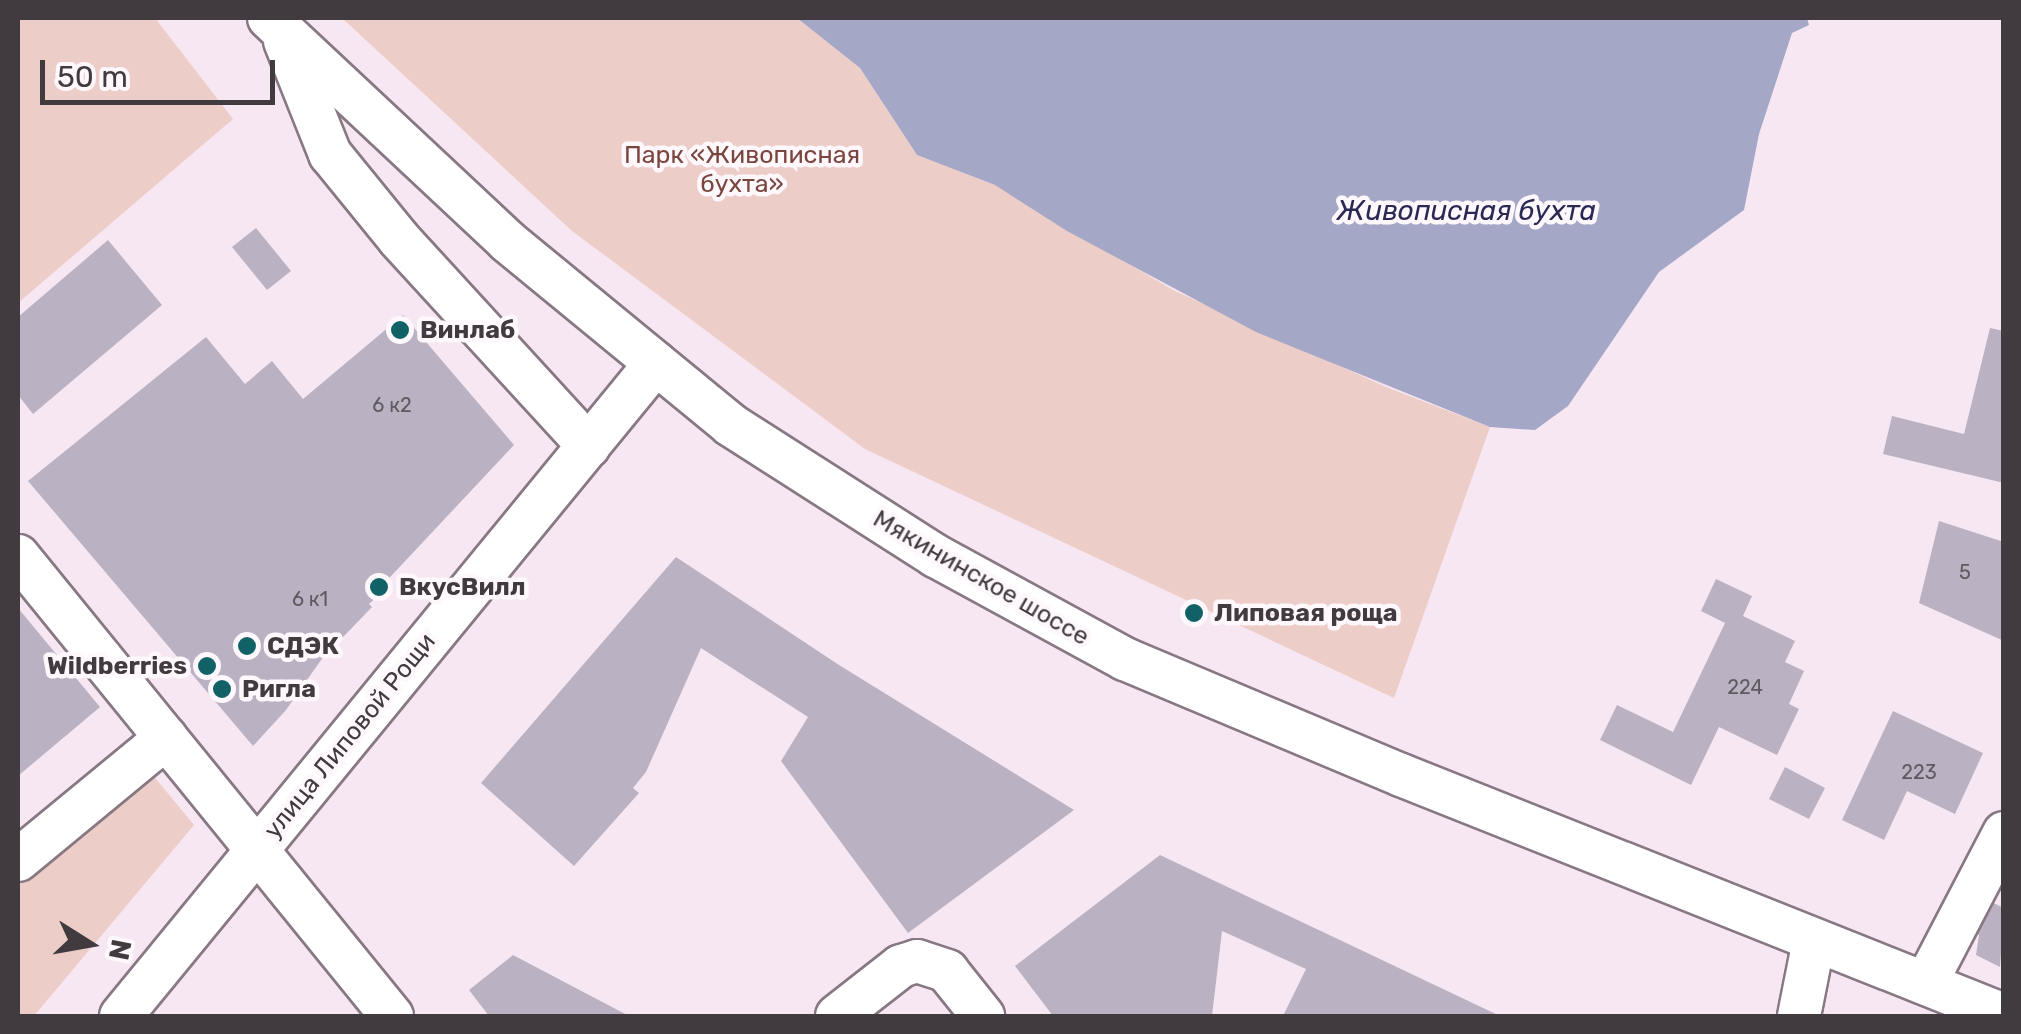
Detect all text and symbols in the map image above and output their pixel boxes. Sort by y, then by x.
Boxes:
scale bar [45,40,280,102]
text: 50 m [57,59,128,95]
park label: Парк «Живописная бухта» [624,141,860,200]
water label: Живописная бухта [1336,194,1596,228]
place label: Винлаб [420,315,515,345]
marker: Винлаб [389,319,411,341]
house number: 6 к2 [372,393,412,417]
street label: Мякининское шоссе [868,504,1094,652]
house number: 5 [1959,560,1971,584]
place label: ВкусВилл [399,572,526,602]
marker: ВкусВилл [368,576,390,598]
house number: 6 к1 [292,587,328,611]
place label: Липовая роща [1214,598,1398,628]
marker: Липовая роща [1183,602,1205,624]
street label: улица Липовой Рощи [258,627,442,845]
place label: СДЭК [267,631,339,661]
marker: СДЭК [236,635,258,657]
place label: Wildberries [47,651,187,681]
marker: Wildberries [196,655,218,677]
place label: Ригла [242,674,316,704]
house number: 224 [1727,675,1763,699]
marker: Ригла [211,678,233,700]
house number: 223 [1901,760,1937,784]
north arrow [40,894,140,994]
text: N [102,937,138,963]

